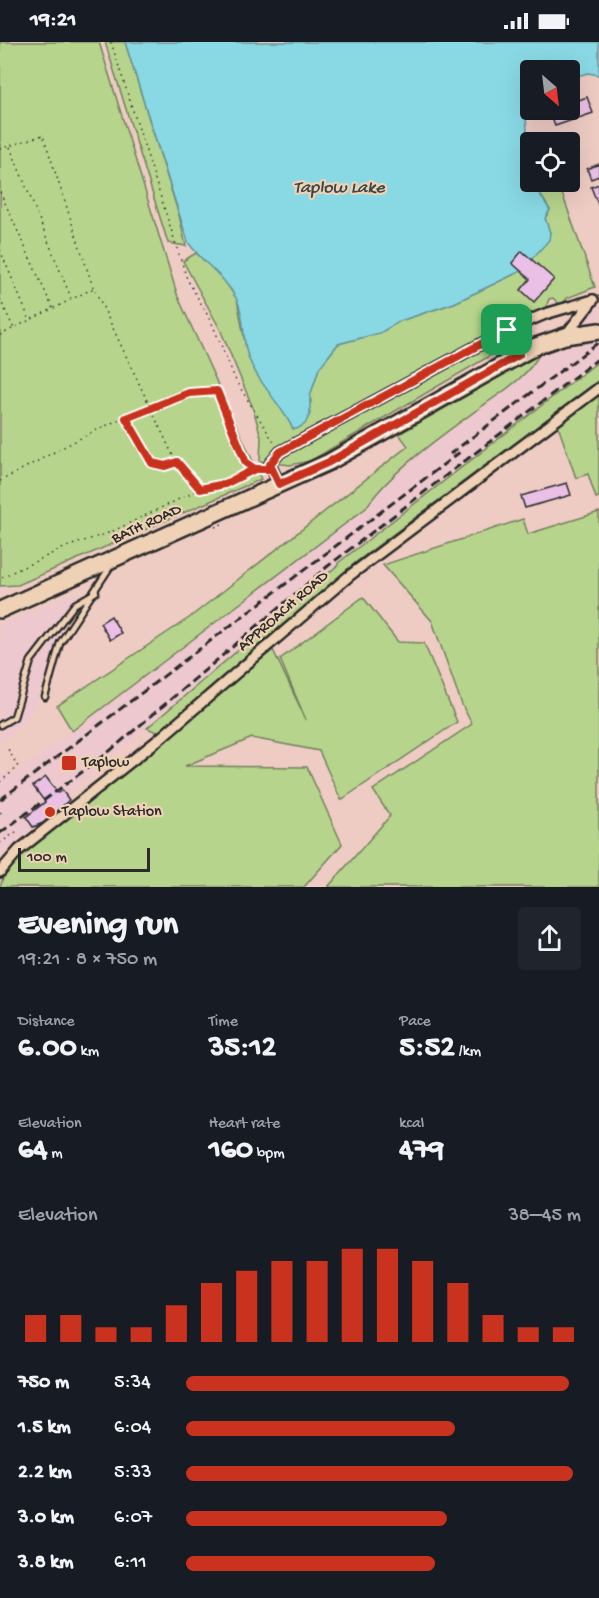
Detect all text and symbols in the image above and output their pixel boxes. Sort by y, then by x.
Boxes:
text: 19:21 [30,8,76,34]
north arrow [520,60,580,120]
map controls [520,60,580,192]
button: locate [520,132,580,192]
water label: Taplow Lake [293,178,385,199]
pin [481,304,532,355]
icon: arrive [490,313,523,346]
street label: BATH ROAD [108,500,185,550]
street label: APPROACH ROAD [235,567,334,657]
marker: Taplow [60,754,78,772]
place label: Taplow [81,754,130,773]
place label: Taplow Station [61,803,162,822]
marker: Taplow Station [43,805,57,819]
scale bar [18,845,150,872]
text: 100 m [27,849,67,868]
text: Evening run [18,907,178,945]
button: share [518,907,581,970]
text: 19:21 · 8 × 750 m [18,949,157,972]
text: Distance [18,1013,75,1032]
text: Time [209,1013,238,1032]
text: Pace [399,1013,431,1032]
text: 6.00 [18,1032,77,1067]
text: 35:12 [209,1032,276,1067]
text: 5:52 [399,1032,455,1067]
text: km [77,1043,99,1062]
text: /km [455,1043,481,1062]
text: Elevation [18,1115,82,1134]
text: Heart rate [209,1115,280,1134]
text: kcal [399,1115,424,1134]
text: 64 [18,1134,47,1169]
text: 160 [209,1134,253,1169]
text: 479 [399,1134,444,1169]
text: m [47,1145,63,1164]
text: bpm [253,1145,284,1164]
text: Elevation [18,1205,98,1228]
text: 38–45 m [508,1205,581,1228]
text: 750 m [18,1372,69,1395]
text: 5:34 [114,1372,151,1395]
text: 1.5 km [18,1417,71,1440]
text: 6:04 [114,1417,151,1440]
text: 2.2 km [18,1462,72,1485]
text: 5:33 [114,1462,152,1485]
text: 3.0 km [18,1507,74,1530]
text: 6:07 [114,1507,152,1530]
text: 3.8 km [18,1552,73,1575]
text: 6:11 [114,1552,147,1575]

